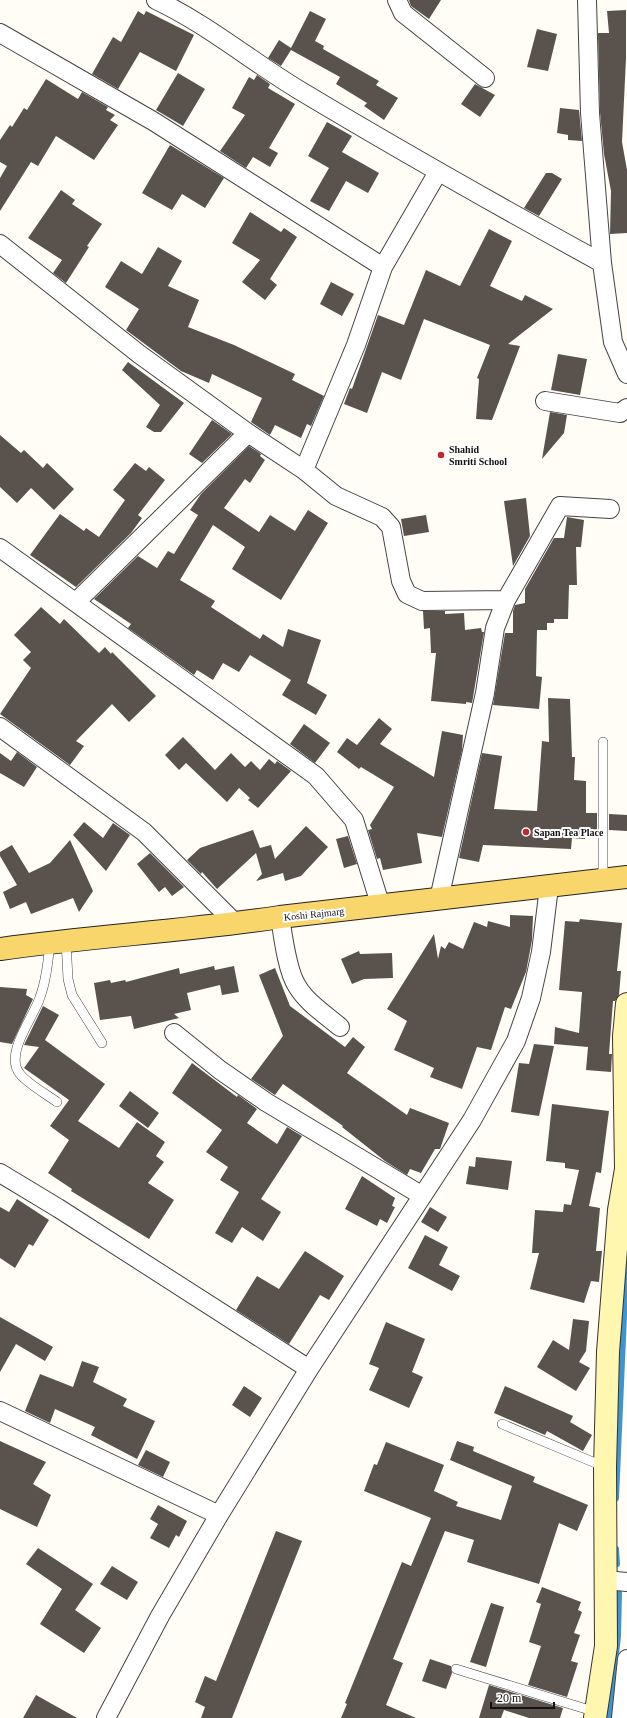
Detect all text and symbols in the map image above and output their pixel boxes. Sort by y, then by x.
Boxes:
place label: Shahid Smriti School [449,444,507,467]
marker: Shahid Smriti School [436,450,446,460]
marker: Sapan Tea Place [521,827,531,837]
place label: Sapan Tea Place [534,827,604,838]
street label: Koshi Rajmarg [283,905,345,923]
scale bar [491,1684,554,1710]
text: 20 m [497,1691,522,1705]

